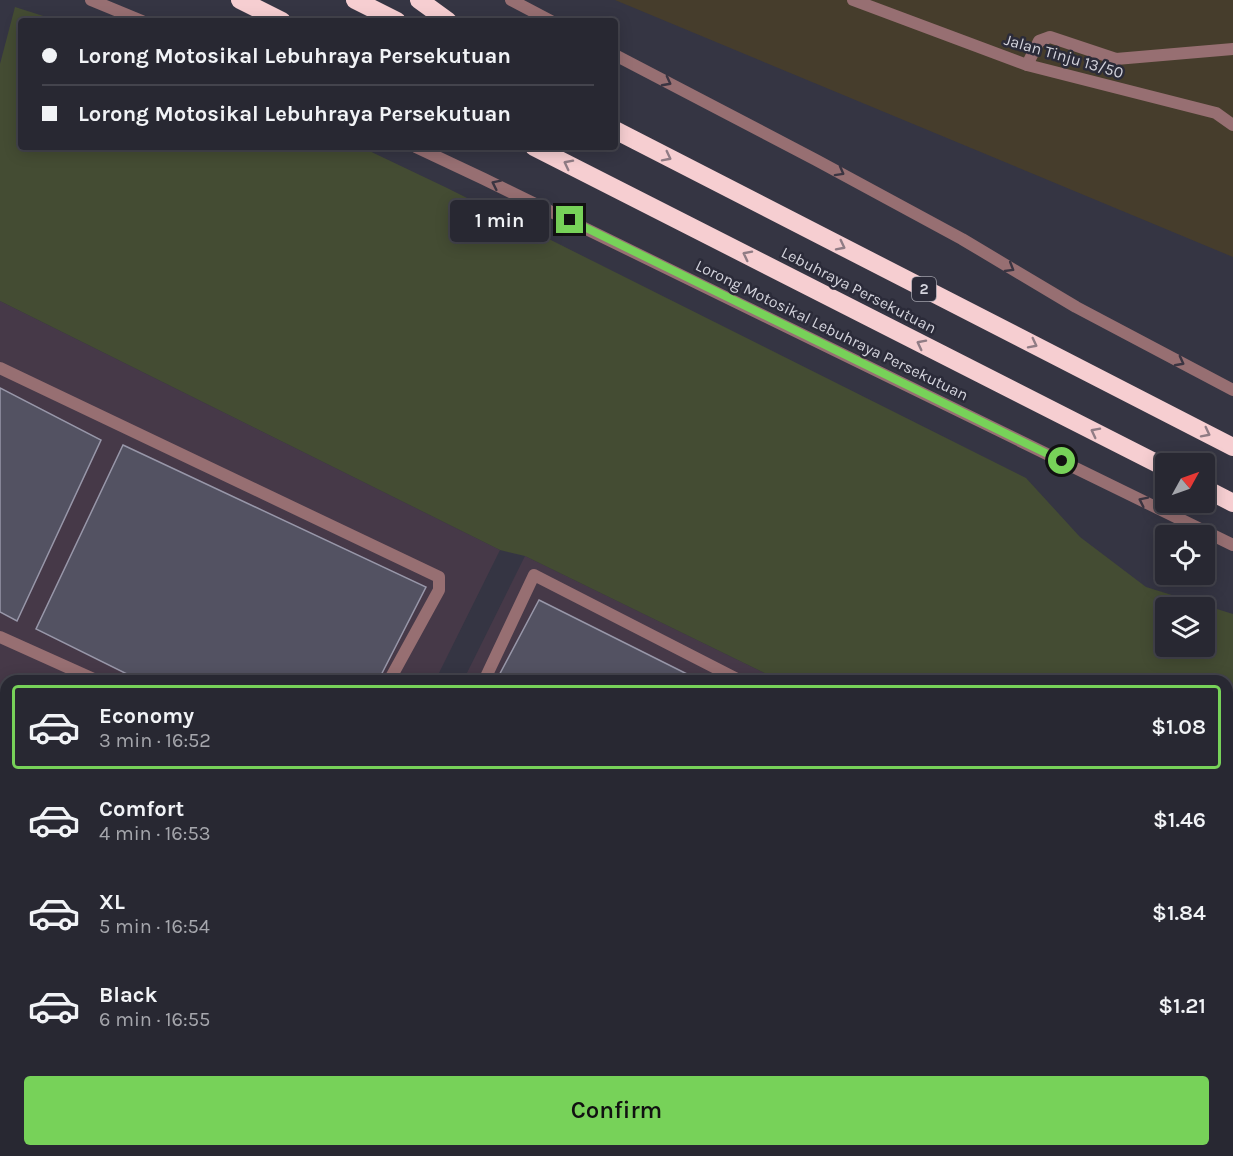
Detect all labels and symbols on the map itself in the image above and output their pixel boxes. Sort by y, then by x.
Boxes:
street label: Jalan Tinju 13/50 [1002,30,1126,82]
one-way arrow [661,75,671,86]
one-way arrow [661,149,672,161]
one-way arrow [563,159,574,171]
one-way arrow [833,165,844,176]
one-way arrow [491,180,502,192]
callout: 1 min [450,199,549,241]
route end [556,206,583,233]
one-way arrow [834,239,845,250]
street label: Lebuhraya Persekutuan [778,243,940,337]
one-way arrow [743,251,754,262]
street label: Lorong Motosikal Lebuhraya Persekutuan [693,255,971,405]
one-way arrow [1004,260,1014,272]
road number: 2 [912,277,936,301]
one-way arrow [1026,337,1037,349]
one-way arrow [916,339,927,351]
one-way arrow [1174,355,1185,366]
one-way arrow [1200,426,1211,438]
one-way arrow [1090,428,1101,439]
route start [1048,447,1075,474]
north arrow [1155,453,1215,513]
one-way arrow [1138,496,1149,508]

